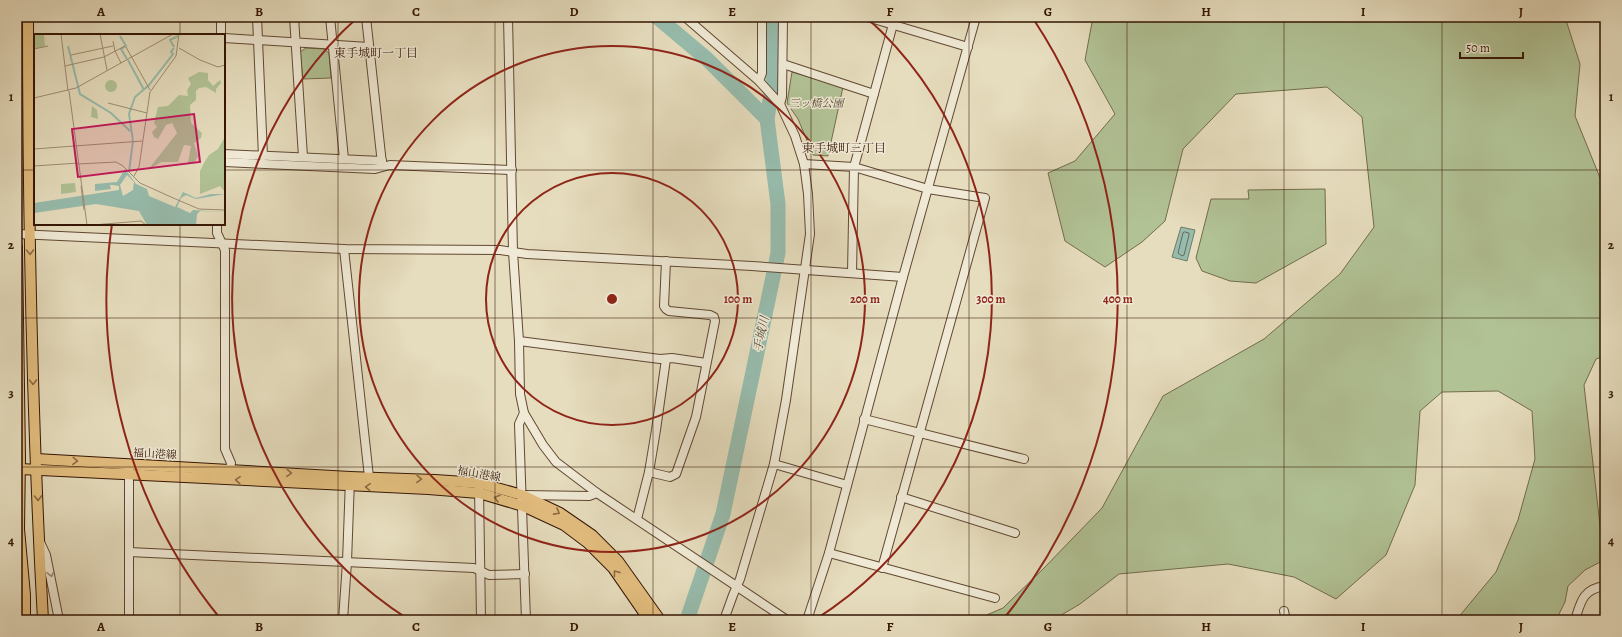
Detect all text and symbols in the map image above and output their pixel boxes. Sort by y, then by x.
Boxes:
text: A [96,3,106,20]
text: B [255,3,263,20]
text: C [412,3,420,20]
text: D [569,3,579,20]
text: E [728,3,736,20]
text: F [887,3,894,20]
text: G [1044,3,1052,20]
text: H [1201,3,1211,20]
text: I [1361,3,1366,20]
text: J [1519,3,1523,20]
inset map [34,34,225,225]
scale bar [1460,34,1523,60]
text: 50 m [1466,40,1490,56]
district label: 東手城町一丁目 [334,45,418,61]
text: 1 [9,88,14,105]
text: 1 [1609,88,1614,105]
park label: 三ッ橋公園 [789,96,845,111]
district label: 東手城町三丁目 [802,140,886,156]
text: 2 [8,236,15,253]
text: 2 [1608,236,1615,253]
one-way arrow [26,249,34,255]
text: 100 m [724,291,752,307]
text: 200 m [850,291,880,307]
text: 300 m [976,291,1006,307]
text: 400 m [1103,291,1133,307]
centre of rings [605,292,619,306]
water label: 手城川 [749,313,773,353]
one-way arrow [29,379,37,385]
text: 3 [8,384,14,401]
text: 3 [1608,384,1614,401]
street label: 福山港線 [133,445,177,463]
one-way arrow [72,457,78,466]
street label: 福山港線 [456,463,502,485]
one-way arrow [286,469,292,478]
one-way arrow [235,475,241,484]
one-way arrow [416,475,422,483]
one-way arrow [365,482,371,491]
one-way arrow [493,494,500,503]
one-way arrow [34,495,42,501]
one-way arrow [553,507,560,515]
text: 4 [8,532,14,549]
text: 4 [1608,532,1614,549]
one-way arrow [613,570,621,577]
one-way arrow [46,571,54,577]
text: A [96,618,106,635]
text: B [255,618,263,635]
text: C [412,618,420,635]
text: D [569,618,579,635]
text: E [728,618,736,635]
text: F [887,618,894,635]
text: G [1044,618,1052,635]
text: H [1201,618,1211,635]
text: I [1361,618,1366,635]
text: J [1519,618,1523,635]

